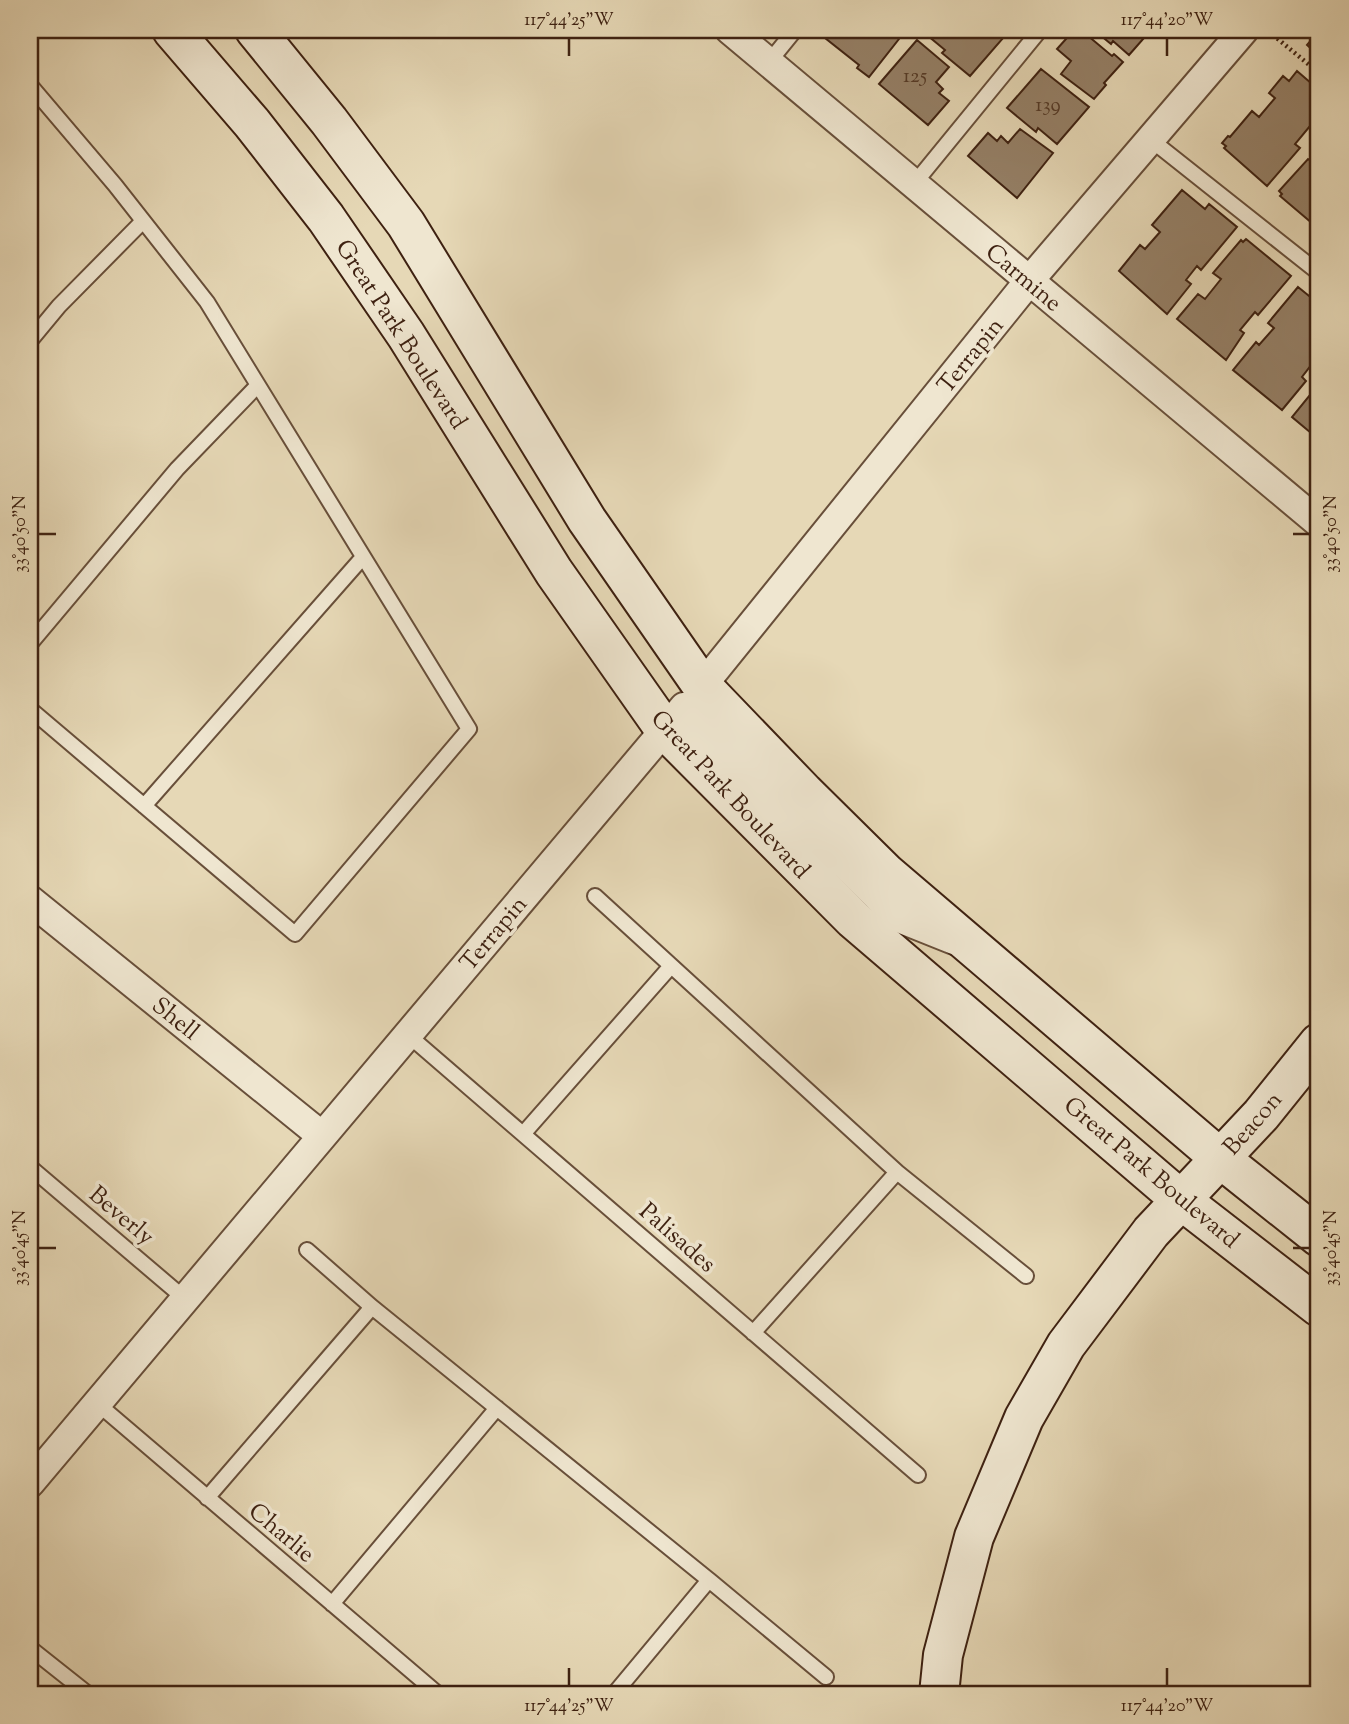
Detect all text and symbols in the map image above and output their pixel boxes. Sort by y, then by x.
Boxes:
text: 117°44'25"W [524,8,614,34]
text: 117°44'20"W [1121,8,1213,34]
house number: 125 [903,62,927,92]
house number: 139 [1035,91,1061,121]
street label: Great Park Boulevard [326,234,475,437]
street label: Carmine [977,236,1068,321]
street label: Terrapin [930,311,1013,402]
text: 33°40'50"N [8,495,34,573]
text: 33°40'50"N [1319,495,1345,573]
street label: Great Park Boulevard [642,703,817,888]
street label: Terrapin [453,889,536,979]
street label: Shell [144,990,206,1050]
street label: Beacon [1216,1085,1291,1164]
street label: Great Park Boulevard [1055,1090,1246,1258]
street label: Beverly [81,1179,161,1254]
street label: Palisades [631,1196,723,1281]
text: 33°40'45"N [8,1210,34,1286]
text: 33°40'45"N [1319,1210,1345,1286]
street label: Charlie [240,1496,321,1572]
text: 117°44'25"W [524,1694,614,1720]
text: 117°44'20"W [1121,1694,1213,1720]

